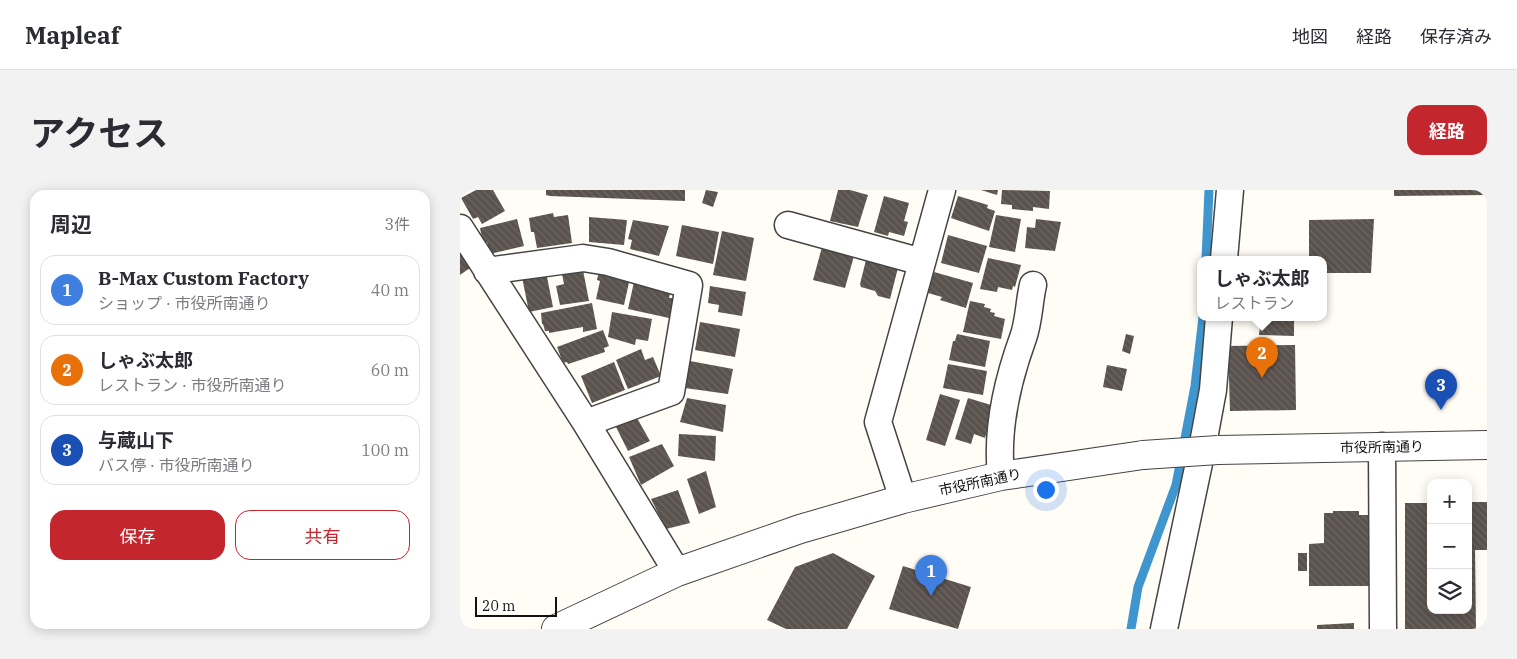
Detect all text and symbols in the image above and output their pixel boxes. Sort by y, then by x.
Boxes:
text: Mapleaf [25,19,120,51]
text: 地図 [1292,25,1328,48]
text: 経路 [1356,25,1392,48]
text: 保存済み [1420,25,1492,48]
button: 経路 [1407,105,1487,155]
text: アクセス [30,110,168,156]
text: 周辺 [50,210,92,238]
text: 3件 [384,214,410,234]
popup [1197,256,1327,321]
text: B-Max Custom Factory [98,266,309,290]
text: しゃぶ太郎 [1214,266,1310,290]
text: 1 [62,280,72,300]
text: 40 m [371,280,409,300]
text: ショップ · 市役所南通り [98,293,271,313]
text: レストラン [1214,293,1295,313]
pin: 2 [1246,337,1278,378]
text: しゃぶ太郎 [98,348,193,372]
text: 2 [62,360,72,380]
text: 60 m [371,360,409,380]
pin: 3 [1425,369,1457,410]
text: レストラン · 市役所南通り [98,375,287,395]
text: 与蔵山下 [98,428,174,452]
street label: 市役所南通り [1340,437,1424,457]
text: 3 [62,440,72,460]
text: 100 m [361,440,409,460]
text: バス停 · 市役所南通り [98,455,255,475]
street label: 市役所南通り [937,464,1023,500]
your location [1033,477,1059,503]
map controls [1427,479,1472,614]
button: + [1427,479,1472,524]
button: 保存 [50,510,225,560]
button: 共有 [235,510,410,560]
button: − [1427,524,1472,569]
pin: 1 [915,555,947,596]
button: layers [1427,569,1472,614]
scale bar [475,594,558,617]
text: 20 m [482,597,515,615]

